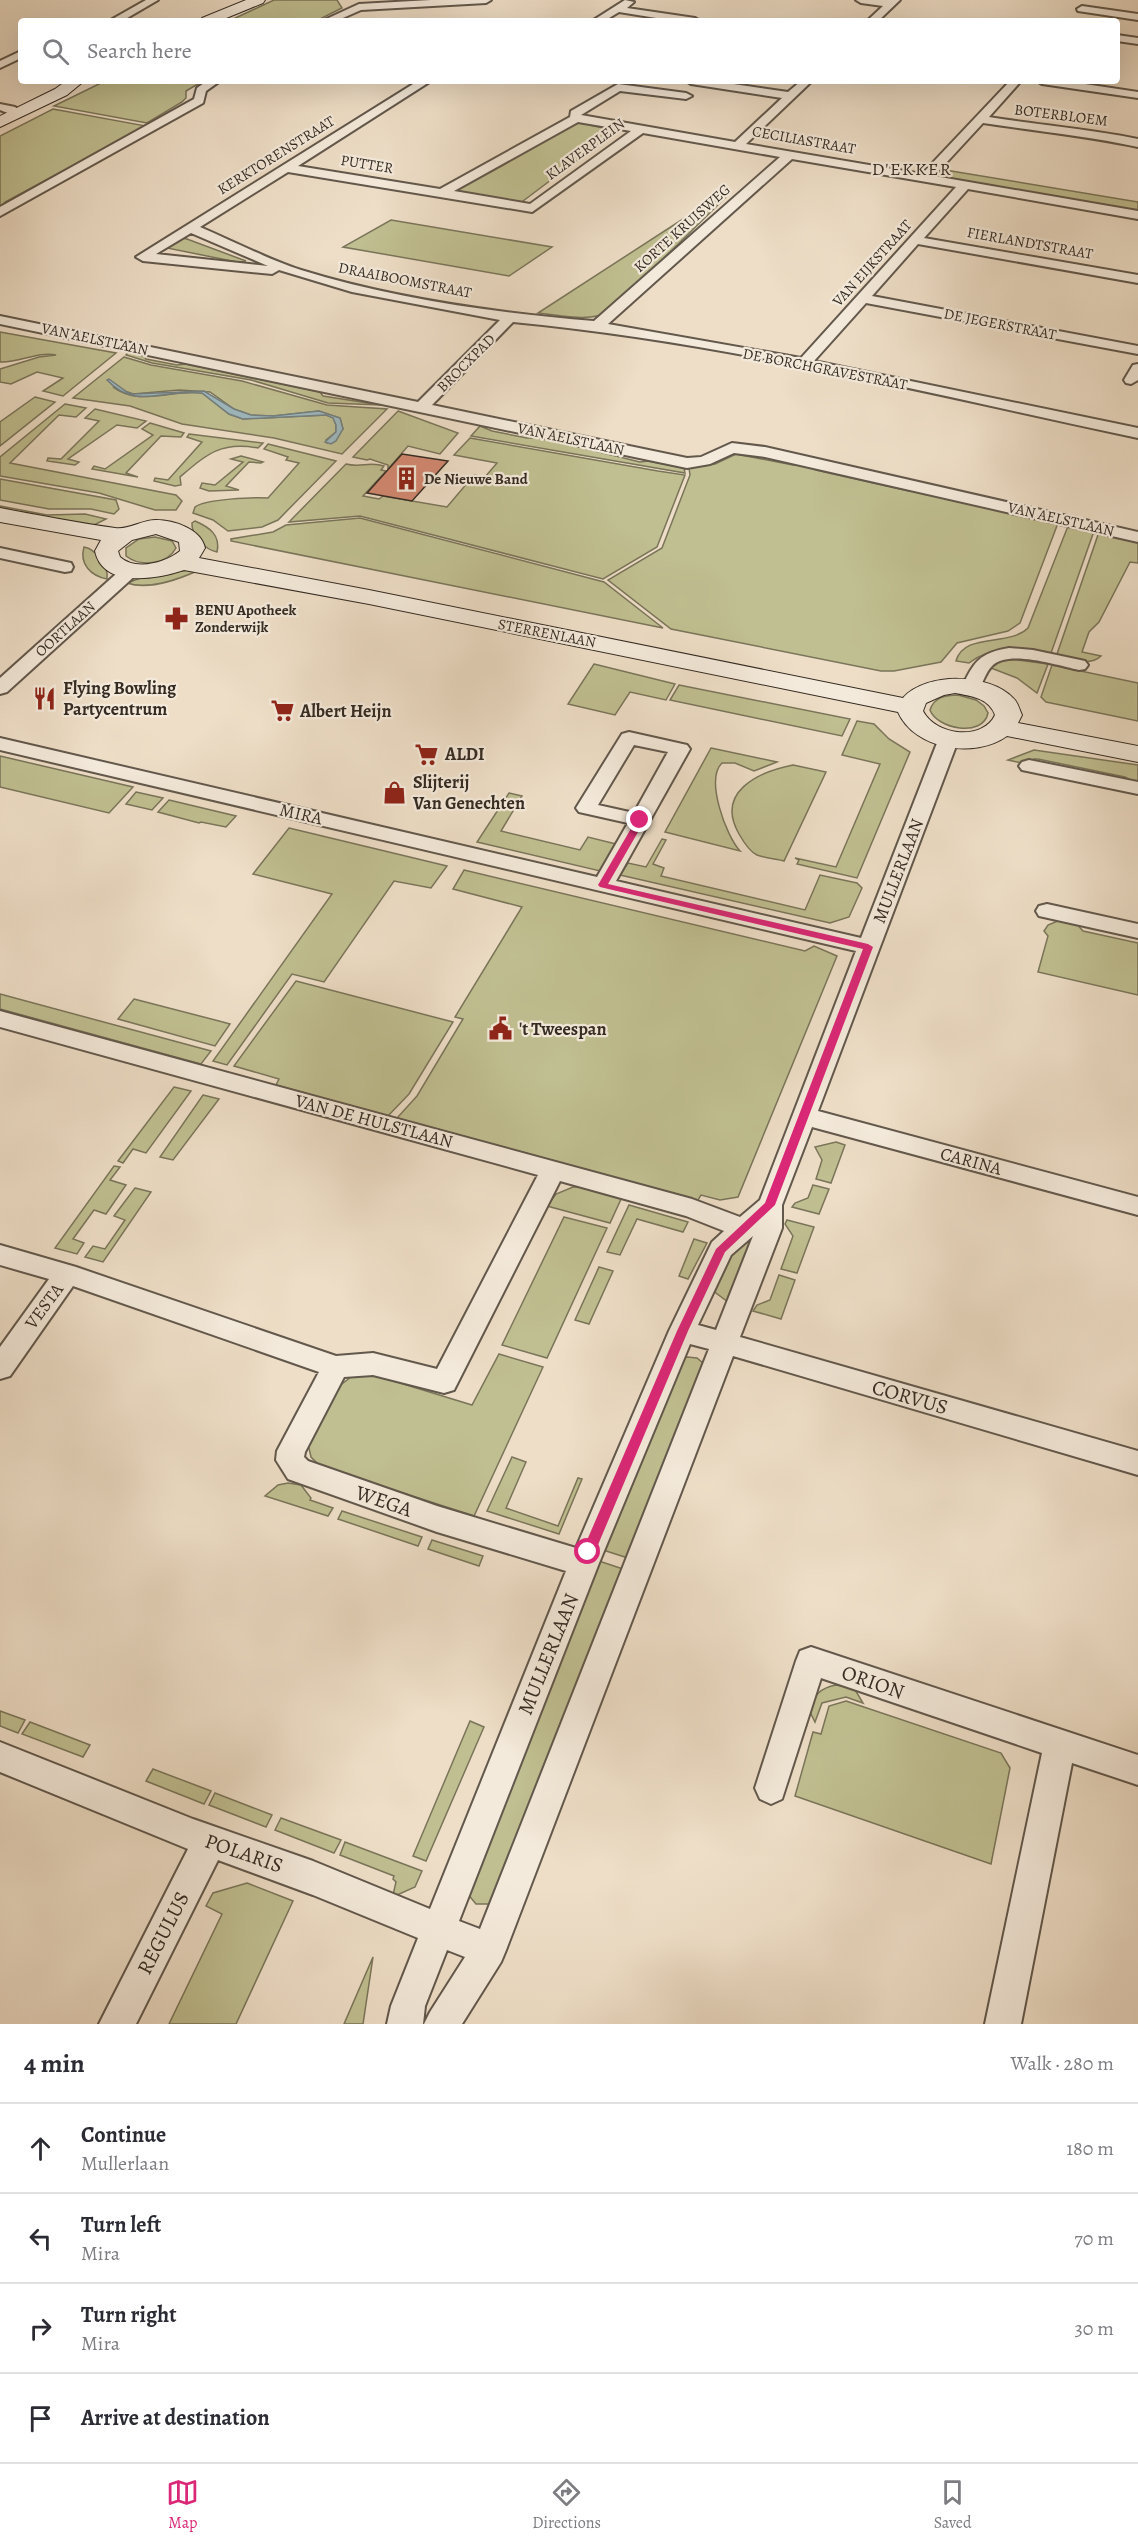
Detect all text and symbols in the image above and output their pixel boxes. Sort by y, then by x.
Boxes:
search box [18,18,1120,84]
icon: search [39,35,72,68]
text: Search here [87,36,192,66]
street label: BOTERBLOEM [1013,99,1109,131]
street label: KERKTORENSTRAAT [214,110,339,199]
street label: KLAVERPLEIN [541,113,629,185]
street label: CECILIASTRAAT [751,121,858,159]
street label: PUTTER [339,150,396,178]
district label: D'EKKER [872,157,952,181]
street label: KORTE KRUISWEG [630,179,734,277]
street label: VAN EIJKSTRAAT [827,215,917,311]
street label: FIERLANDTSTRAAT [965,222,1095,264]
street label: DRAAIBOOMSTRAAT [336,257,474,303]
street label: DE JEGERSTRAAT [942,303,1059,345]
street label: VAN AELSTLAAN [39,318,150,360]
street label: BROCXPAD [432,329,500,397]
street label: DE BORCHGRAVESTRAAT [741,343,910,395]
street label: VAN AELSTLAAN [515,418,626,460]
building icon: De Nieuwe Band [393,466,419,492]
place label: De Nieuwe Band [424,469,529,489]
street label: VAN AELSTLAAN [1005,497,1116,541]
street label: OORTLAAN [31,597,99,661]
place label: BENU Apotheek Zonderwijk [195,600,297,637]
pharmacy icon: BENU Apotheek Zonderwijk [164,606,190,632]
street label: STERRENLAAN [496,614,598,652]
place label: Flying Bowling Partycentrum [63,676,177,721]
restaurant icon: Flying Bowling Partycentrum [32,685,58,711]
supermarket icon: Albert Heijn [269,698,295,724]
place label: Albert Heijn [299,699,392,723]
supermarket icon: ALDI [414,741,440,767]
place label: ALDI [444,742,485,766]
place label: Slijterij Van Genechten [412,770,525,815]
shop icon: Slijterij Van Genechten [382,779,408,805]
street label: MIRA [277,797,325,831]
route end [626,806,652,832]
street label: MULLERLAAN [867,815,929,927]
public building icon: 't Tweespan [488,1016,514,1042]
place label: 't Tweespan [519,1017,607,1041]
street label: VAN DE HULSTLAAN [292,1088,455,1154]
street label: CARINA [938,1141,1005,1181]
street label: VESTA [19,1278,69,1335]
street label: CORVUS [869,1373,951,1421]
street label: WEGA [351,1478,417,1524]
route start [574,1538,600,1564]
street label: MULLERLAAN [511,1589,585,1719]
street label: ORION [838,1658,908,1706]
street label: POLARIS [201,1827,287,1879]
street label: REGULUS [130,1887,196,1979]
text: 4 min [24,2046,85,2081]
text: Walk · 280 m [1010,2050,1114,2077]
text: Continue [81,2120,166,2150]
icon: ahead [24,2132,57,2165]
text: 180 m [1066,2135,1114,2162]
text: Mullerlaan [81,2150,169,2177]
text: Turn left [81,2210,161,2240]
icon: left [24,2222,57,2255]
text: 70 m [1074,2225,1114,2252]
text: Mira [81,2240,120,2267]
text: Turn right [81,2300,177,2330]
icon: right [24,2312,57,2345]
text: 30 m [1074,2315,1114,2342]
text: Mira [81,2330,120,2357]
icon: arrive [24,2402,57,2435]
text: Arrive at destination [81,2403,270,2433]
tab: Map [166,2476,199,2534]
tab: Directions [532,2476,601,2534]
tab: Saved [934,2476,972,2534]

